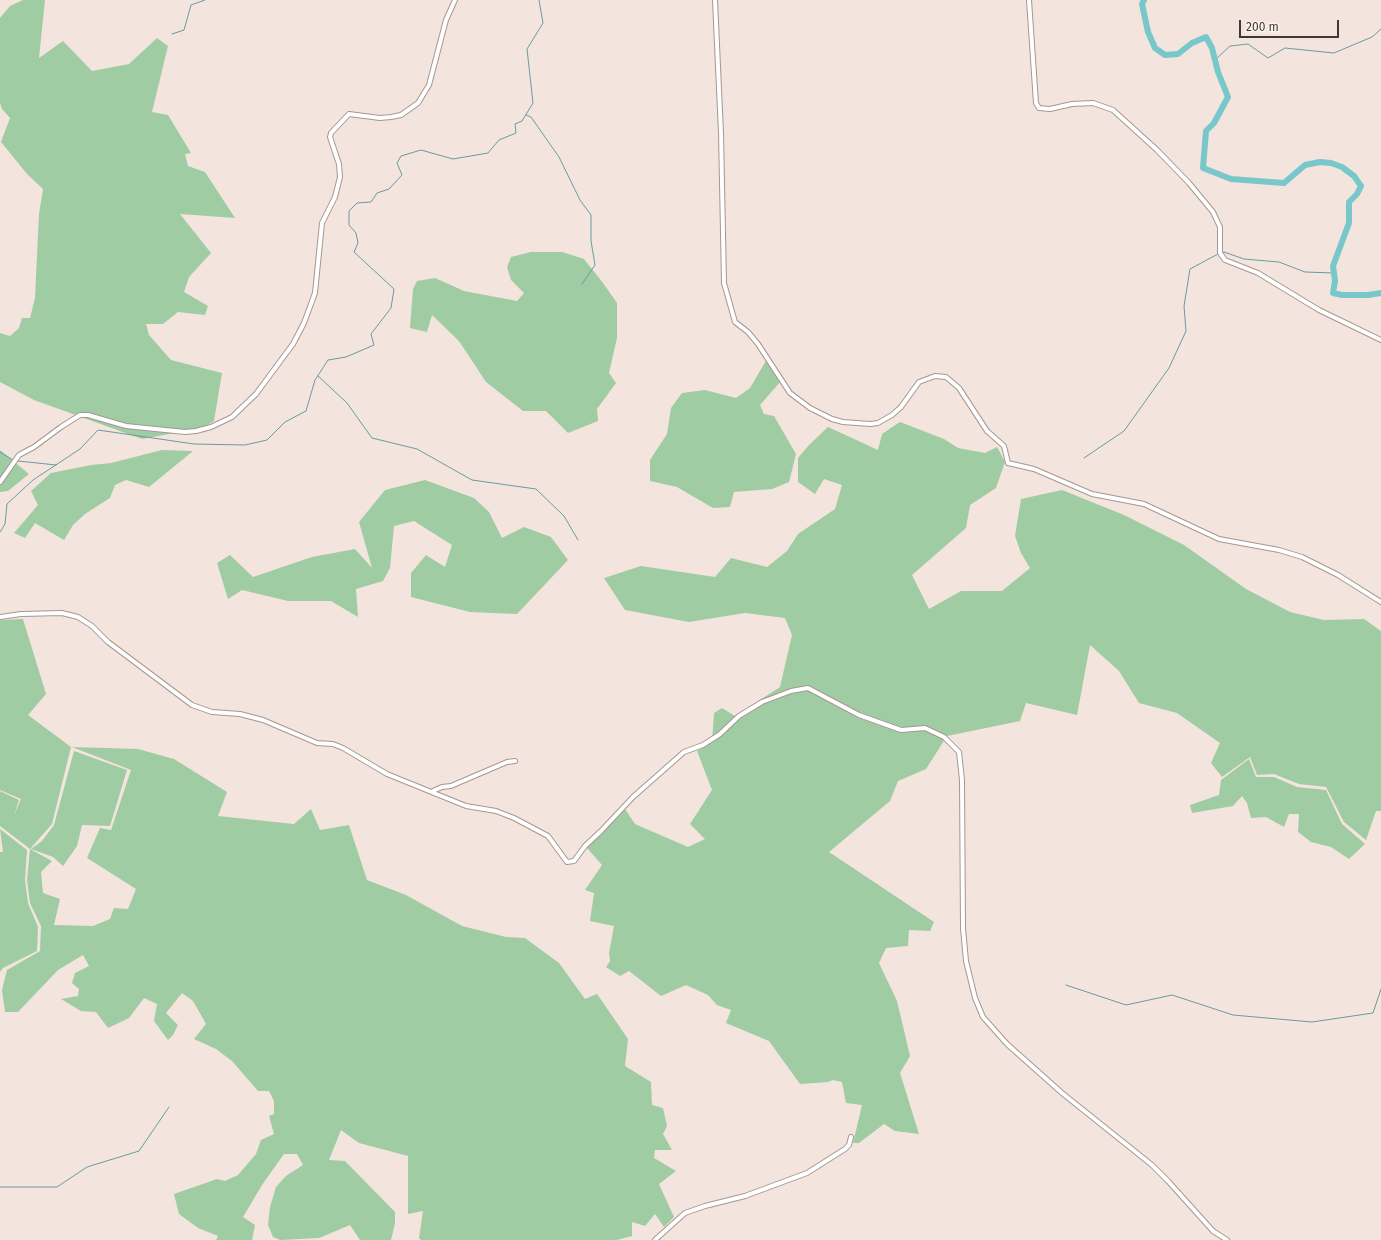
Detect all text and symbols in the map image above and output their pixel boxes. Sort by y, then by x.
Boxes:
scale bar [1241,12,1341,38]
text: 200 m [1246,20,1279,34]

